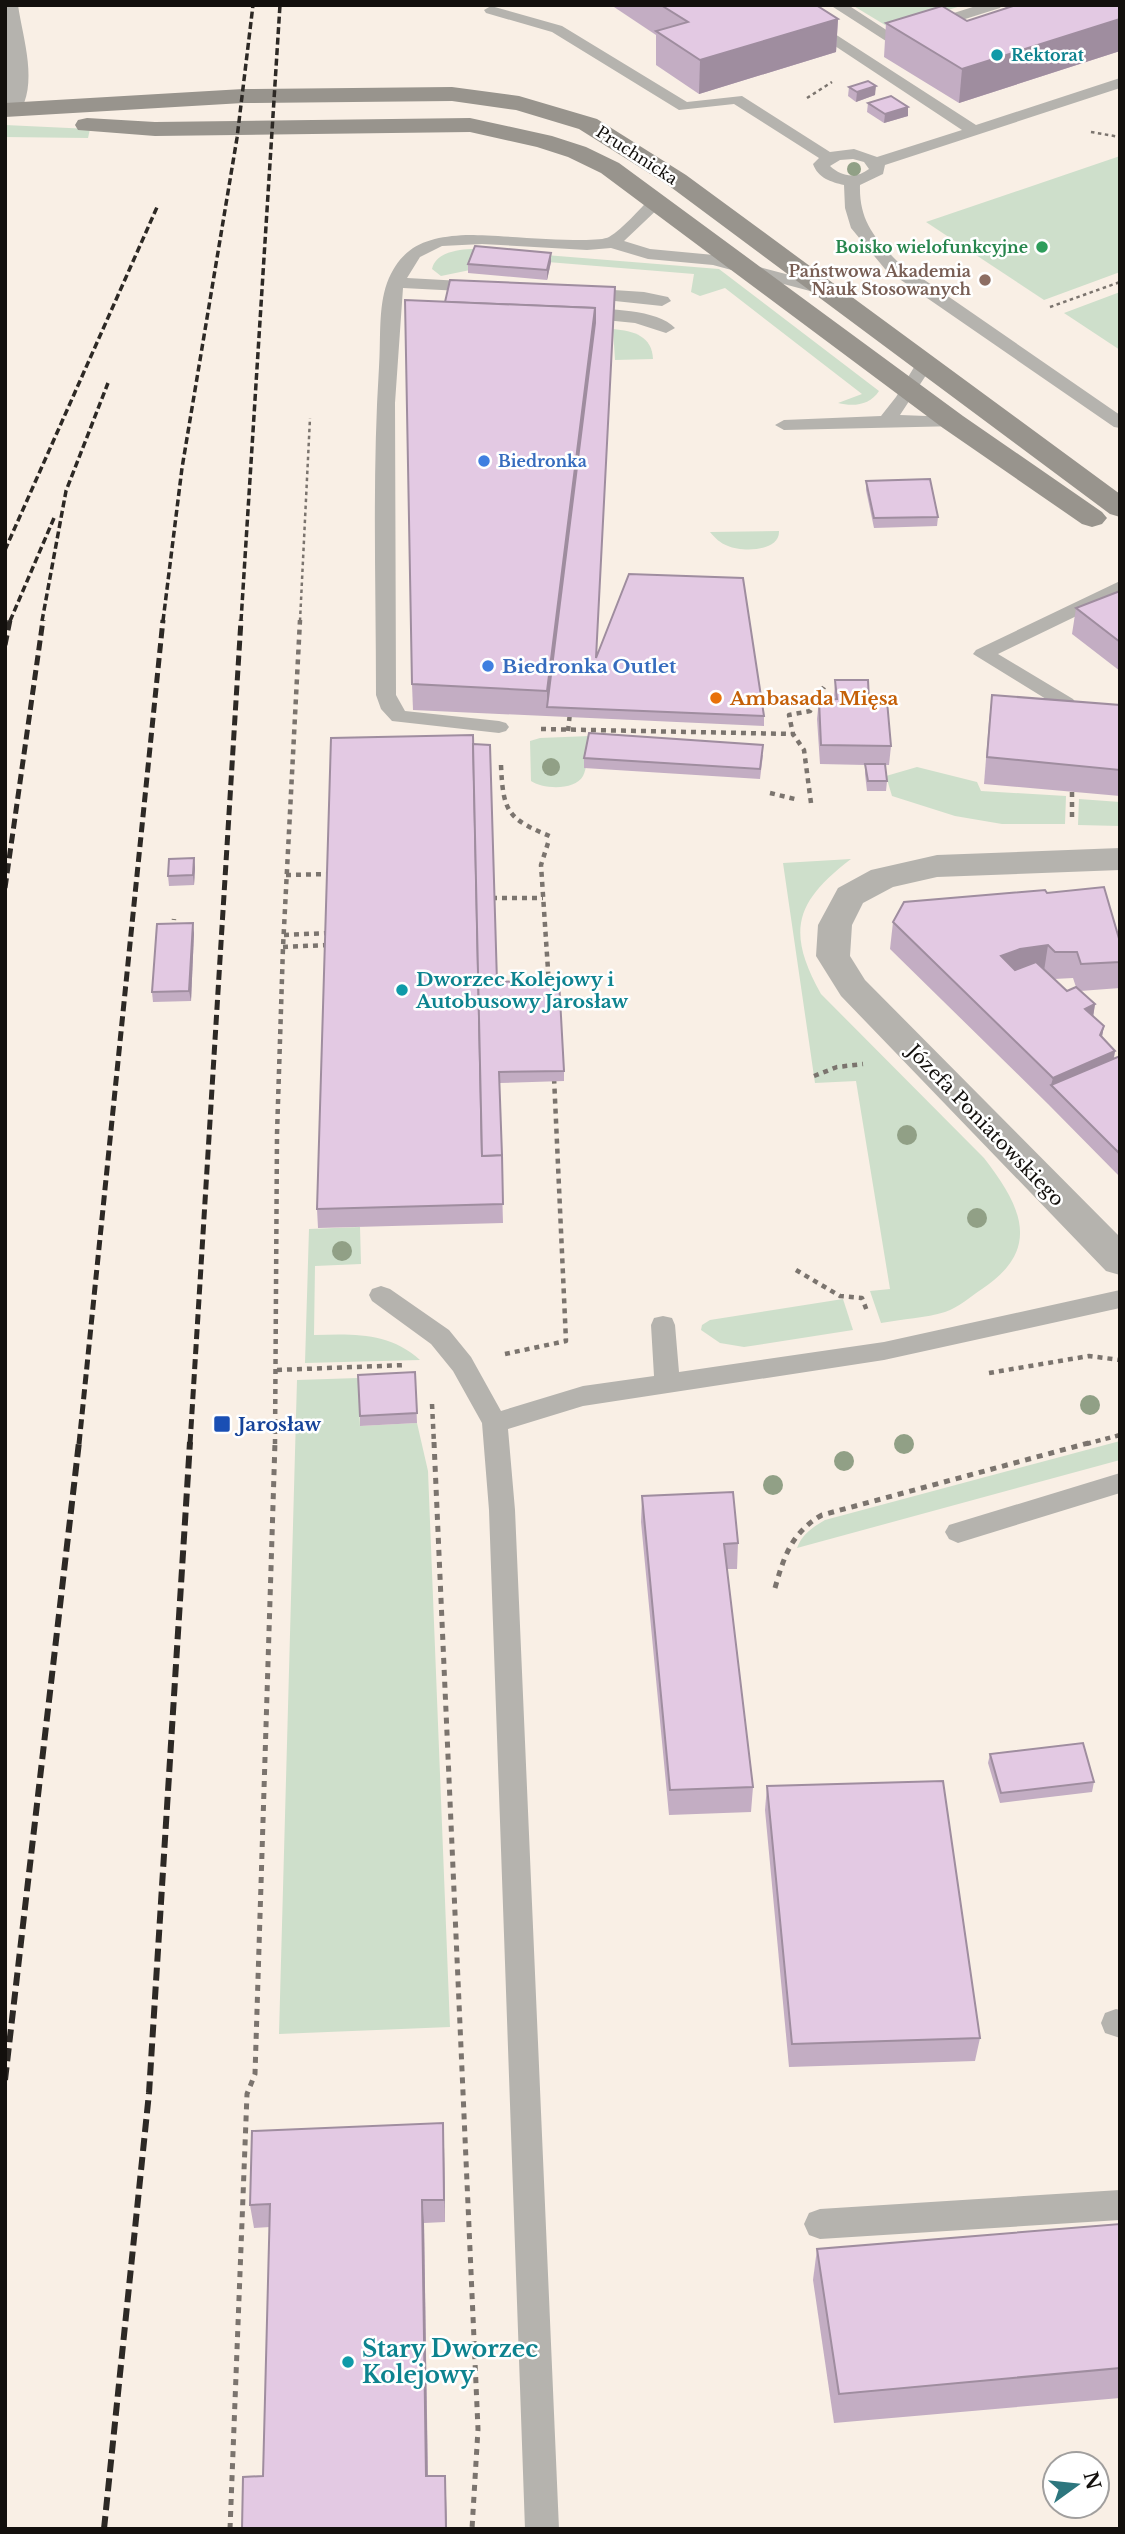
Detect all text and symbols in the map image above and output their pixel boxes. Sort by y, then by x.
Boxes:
place label: Rektorat [1011,45,1085,65]
marker: Rektorat [989,47,1005,63]
street label: Pruchnicka [593,121,681,189]
place label: Boisko wielofunkcyjne [835,237,1028,257]
marker: Boisko wielofunkcyjne [1034,239,1050,255]
place label: Państwowa Akademia Nauk Stosowanych [788,261,972,299]
marker: Państwowa Akademia Nauk Stosowanych [977,272,993,288]
place label: Biedronka [498,451,587,471]
marker: Biedronka [476,453,492,469]
place label: Biedronka Outlet [502,655,677,678]
marker: Biedronka Outlet [480,658,496,674]
place label: Ambasada Mięsa [729,687,899,710]
marker: Ambasada Mięsa [708,690,724,706]
place label: Dworzec Kolejowy i Autobusowy Jarosław [415,968,628,1013]
marker: Dworzec Kolejowy i Autobusowy Jarosław [394,982,410,998]
street label: Józefa Poniatowskiego [900,1038,1069,1211]
place label: Jarosław [234,1413,321,1436]
marker: Jarosław [212,1414,232,1434]
place label: Stary Dworzec Kolejowy [362,2335,538,2389]
marker: Stary Dworzec Kolejowy [340,2354,356,2370]
north arrow [1041,2450,1111,2520]
text: N [1079,2469,1105,2492]

